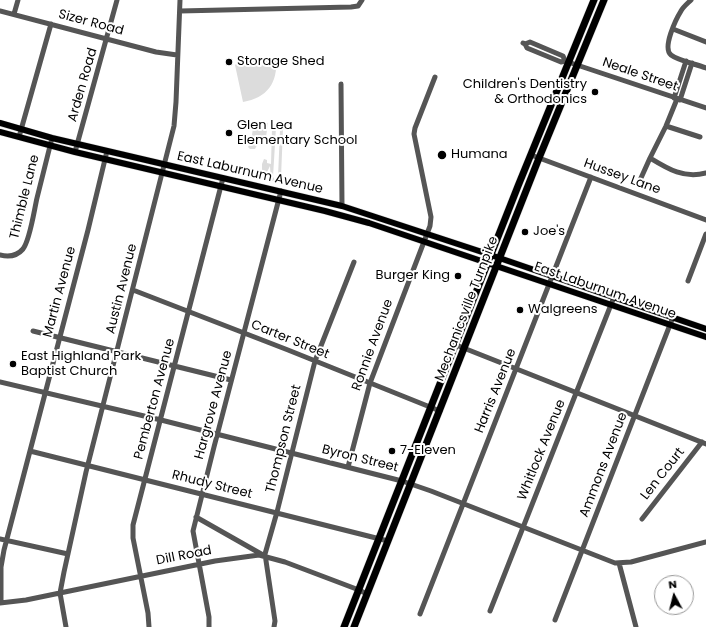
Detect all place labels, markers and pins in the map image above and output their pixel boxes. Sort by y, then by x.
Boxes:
place label: Storage Shed [237,54,324,70]
marker: Storage Shed [224,57,234,67]
place label: Children's Dentistry & Orthodonics [463,77,587,108]
marker: Children's Dentistry & Orthodonics [590,87,600,97]
place label: Glen Lea Elementary School [237,118,358,149]
marker: Glen Lea Elementary School [224,128,234,138]
place label: Humana [451,147,508,163]
marker: Humana [436,149,448,161]
place label: Joe's [533,224,565,240]
marker: Joe's [520,227,530,237]
place label: Burger King [376,268,450,284]
marker: Burger King [453,271,463,281]
place label: Walgreens [528,302,598,318]
marker: Walgreens [515,305,525,315]
place label: East Highland Park Baptist Church [21,349,141,380]
marker: East Highland Park Baptist Church [8,359,18,369]
place label: 7-Eleven [400,443,456,459]
marker: 7-Eleven [387,446,397,456]

